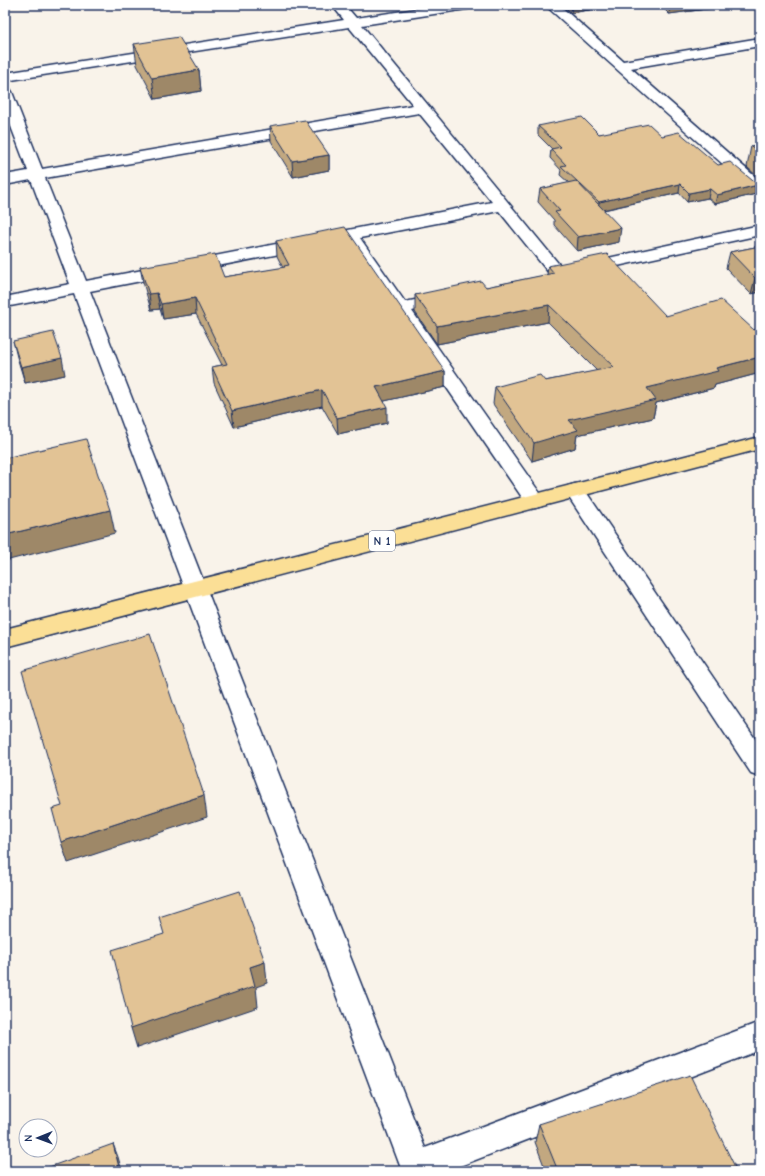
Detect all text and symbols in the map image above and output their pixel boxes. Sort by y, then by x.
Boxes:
road number: N 1 [369,531,395,551]
north arrow [18,1118,58,1158]
text: N [22,1134,35,1142]

